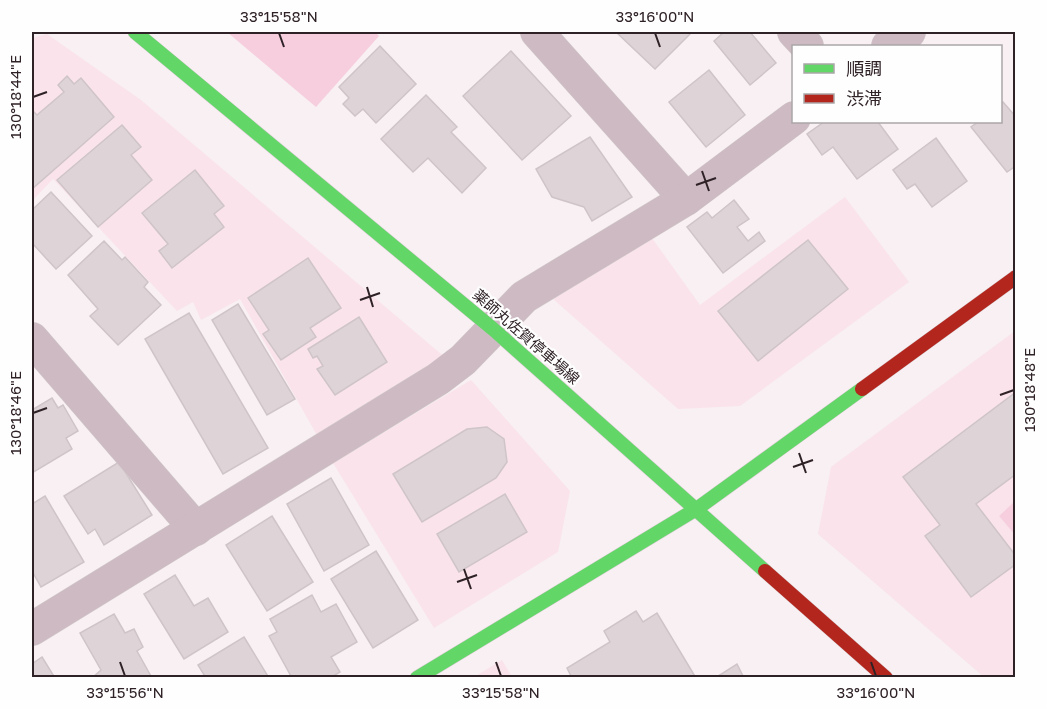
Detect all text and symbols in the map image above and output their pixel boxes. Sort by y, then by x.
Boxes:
text: 33°15'58"N [240,7,318,25]
text: 33°16'00"N [616,7,694,25]
legend [792,45,1002,123]
text: 130°18'44"E [6,55,24,139]
text: 順調 [846,57,882,79]
text: 渋滞 [846,87,882,109]
street label: 薬師丸佐賀停車場線 [470,285,584,387]
text: 130°18'48"E [1020,348,1038,432]
text: 130°18'46"E [6,371,24,455]
text: 33°15'56"N [86,683,164,701]
text: 33°15'58"N [462,683,540,701]
text: 33°16'00"N [837,683,915,701]

